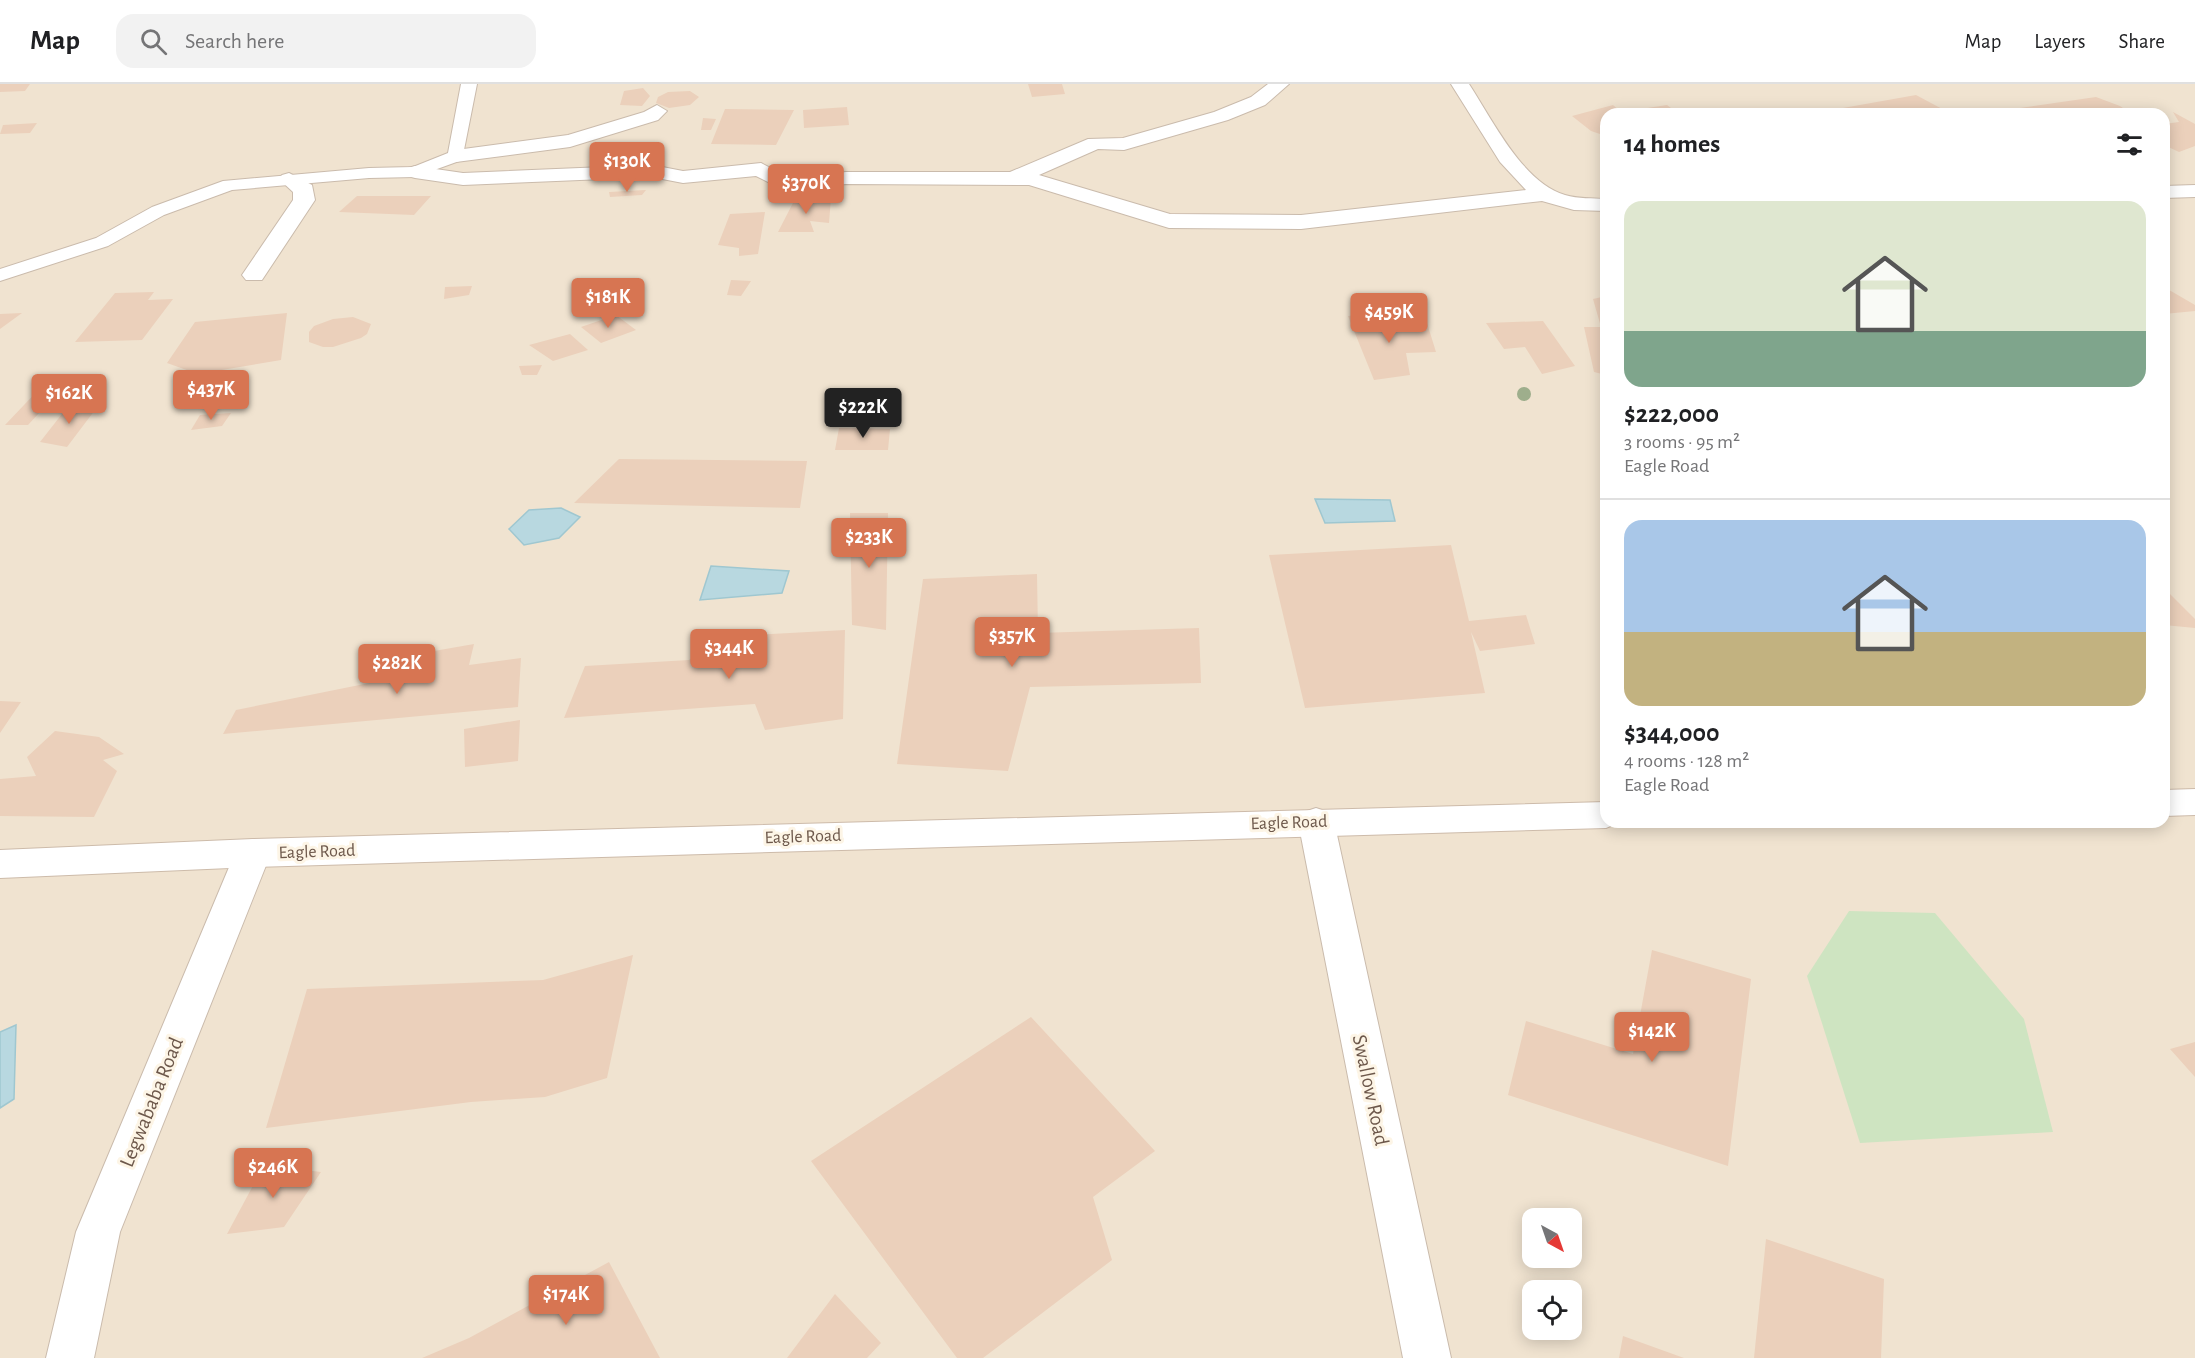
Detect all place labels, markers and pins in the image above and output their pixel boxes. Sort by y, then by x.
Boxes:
pin: $130K [585,142,669,193]
pin: $370K [764,164,848,215]
pin: $181K [566,278,650,329]
pin: $459K [1347,293,1431,344]
pin: $437K [169,370,253,421]
pin: $162K [27,374,111,425]
pin: $222K [821,388,905,439]
pin: $233K [827,518,911,569]
pin: $357K [970,617,1054,668]
pin: $344K [687,629,771,680]
pin: $282K [355,644,439,695]
pin: $142K [1610,1012,1694,1063]
pin: $246K [231,1148,315,1199]
pin: $174K [524,1275,608,1326]

